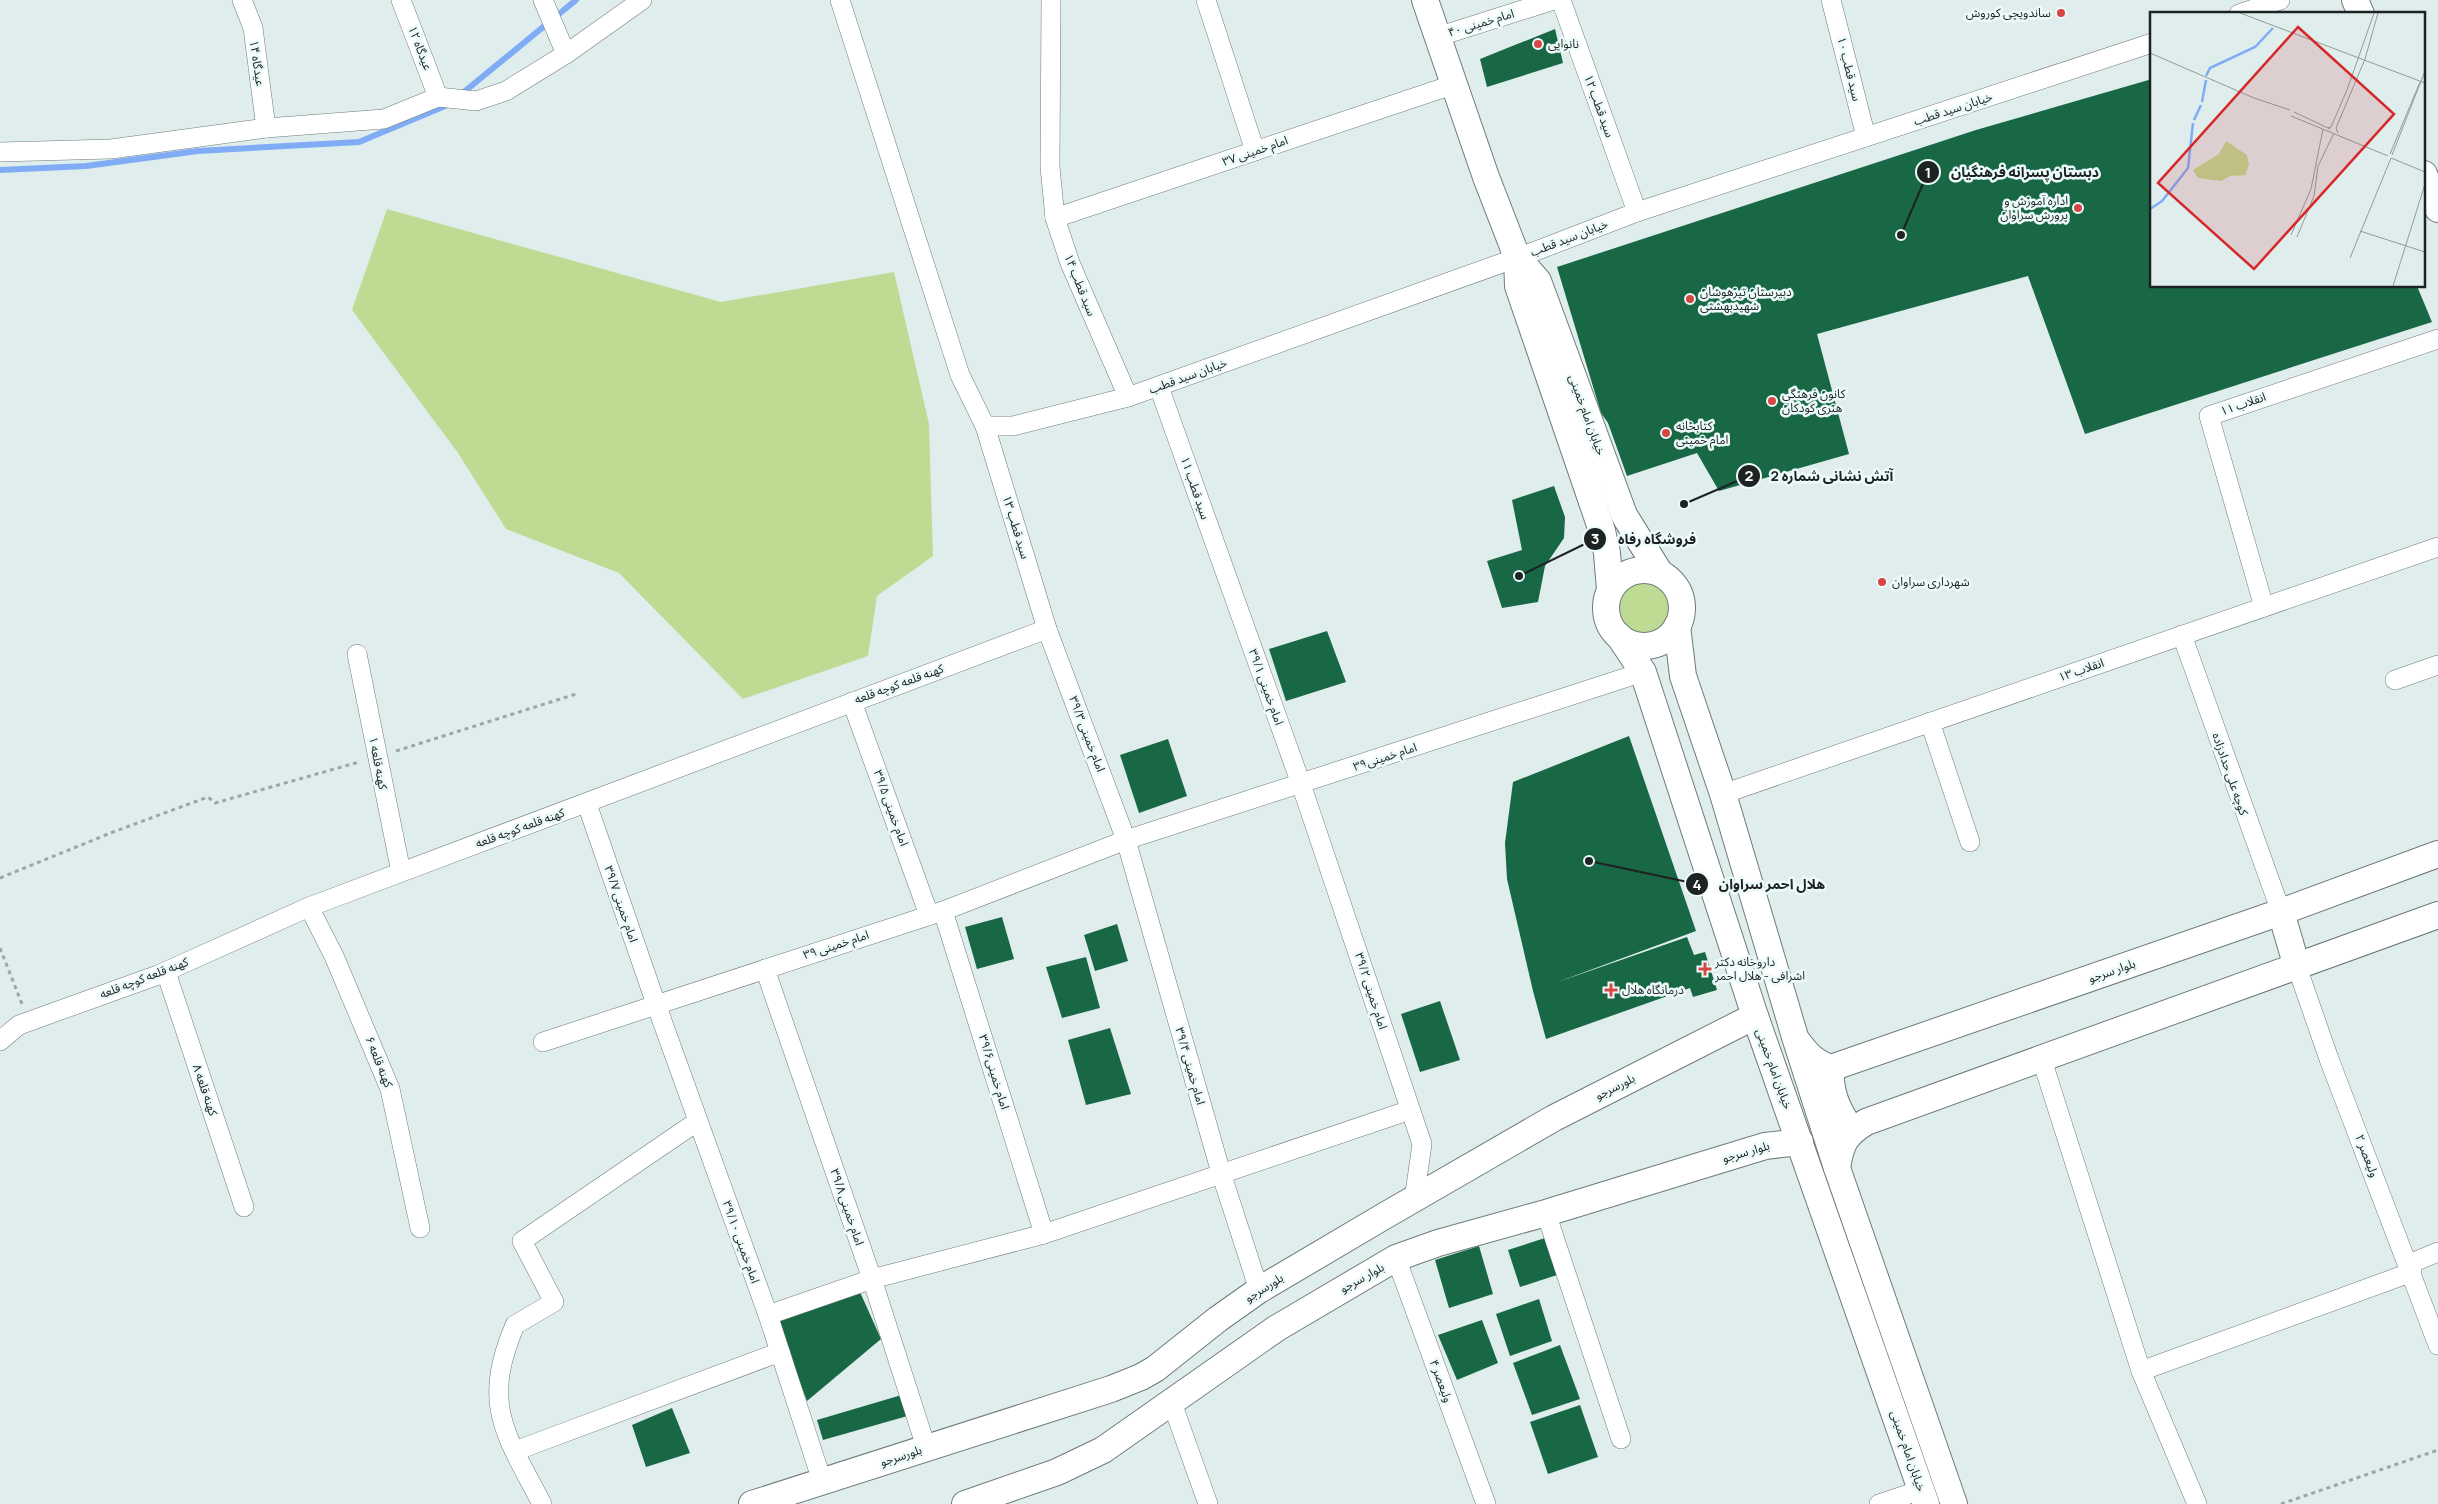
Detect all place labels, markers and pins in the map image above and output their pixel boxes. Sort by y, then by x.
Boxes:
place label: ساندویچی کوروش [1966,4,2051,21]
marker: ساندویچی کوروش [2055,7,2067,19]
place label: نانوایی [1548,35,1579,52]
marker: نانوایی [1532,38,1544,50]
callout: دبستان پسرانه فرهنگیان [1915,158,2109,187]
place label: اداره آموزش و پرورش سراوان [2000,192,2068,223]
marker: اداره آموزش و پرورش سراوان [2072,202,2084,214]
place label: دبیرستان تیزهوشان شهیدبهشتی [1700,283,1792,314]
marker: دبیرستان تیزهوشان شهیدبهشتی [1684,293,1696,305]
place label: کانون فرهنگی هنری کودکان [1782,385,1847,416]
marker: کانون فرهنگی هنری کودکان [1766,395,1778,407]
place label: کتابخانه امام خمینی [1676,417,1728,449]
marker: کتابخانه امام خمینی [1660,427,1672,439]
callout: آتش نشانی شماره 2 [1736,462,1904,491]
callout: فروشگاه رفاه [1583,524,1706,553]
place label: شهرداری سراوان [1892,573,1970,590]
marker: شهرداری سراوان [1876,576,1888,588]
callout: هلال احمر سراوان [1684,870,1835,899]
place label: داروخانه دکتر اشرافی - هلال احمر [1714,953,1805,984]
marker: داروخانه دکتر اشرافی - هلال احمر [1699,963,1711,975]
place label: درمانگاه هلال [1622,981,1684,998]
marker: درمانگاه هلال [1604,983,1618,997]

